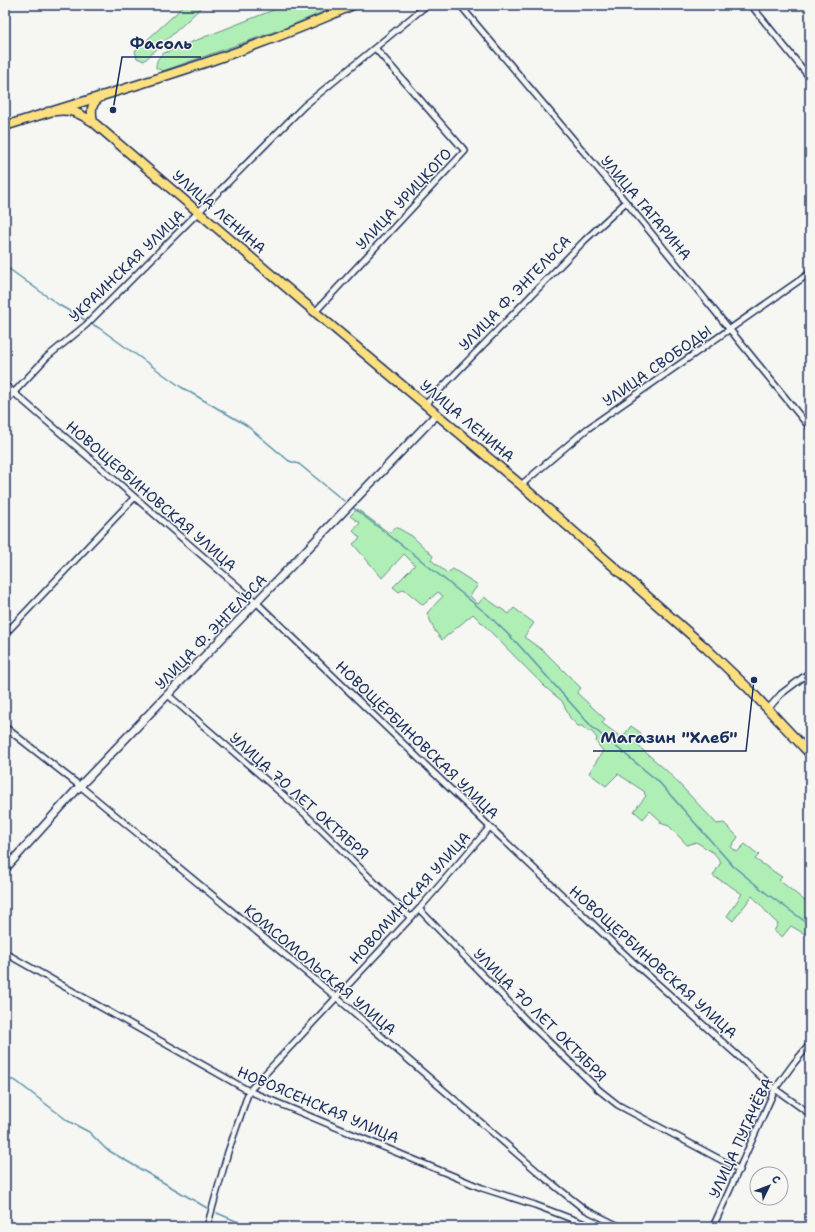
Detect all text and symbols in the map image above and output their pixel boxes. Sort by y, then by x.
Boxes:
callout: Фасоль [122,29,201,57]
text: Фасоль [130,33,192,54]
street label: УЛИЦА УРИЦКОГО [352,144,456,254]
street label: УЛИЦА ГАГАРИНА [596,151,696,265]
street label: УЛИЦА ЛЕНИНА [168,166,270,258]
street label: УКРАИНСКАЯ УЛИЦА [65,205,189,326]
street label: УЛИЦА Ф. ЭНГЕЛЬСА [455,231,575,355]
street label: УЛИЦА СВОБОДЫ [599,321,715,411]
street label: УЛИЦА ЛЕНИНА [415,375,519,467]
street label: НОВОЩЕРБИНОВСКАЯ УЛИЦА [62,416,241,576]
street label: УЛИЦА Ф. ЭНГЕЛЬСА [151,570,271,694]
street label: НОВОЩЕРБИНОВСКАЯ УЛИЦА [331,656,503,824]
callout: Магазин "Хлеб" [593,723,746,751]
text: Магазин "Хлеб" [600,727,738,748]
street label: УЛИЦА 70 ЛЕТ ОКТЯБРЯ [225,728,373,864]
street label: НОВОМИНСКАЯ УЛИЦА [345,827,475,969]
street label: НОВОЩЕРБИНОВСКАЯ УЛИЦА [565,881,741,1043]
street label: КОМСОМОЛЬСКАЯ УЛИЦА [240,900,400,1040]
street label: УЛИЦА 70 ЛЕТ ОКТЯБРЯ [469,944,611,1086]
street label: НОВОЯСЕНСКАЯ УЛИЦА [234,1062,402,1148]
street label: УЛИЦА ПУГАЧЁВА [704,1074,778,1201]
north arrow [749,1166,789,1206]
text: С [768,1172,784,1187]

